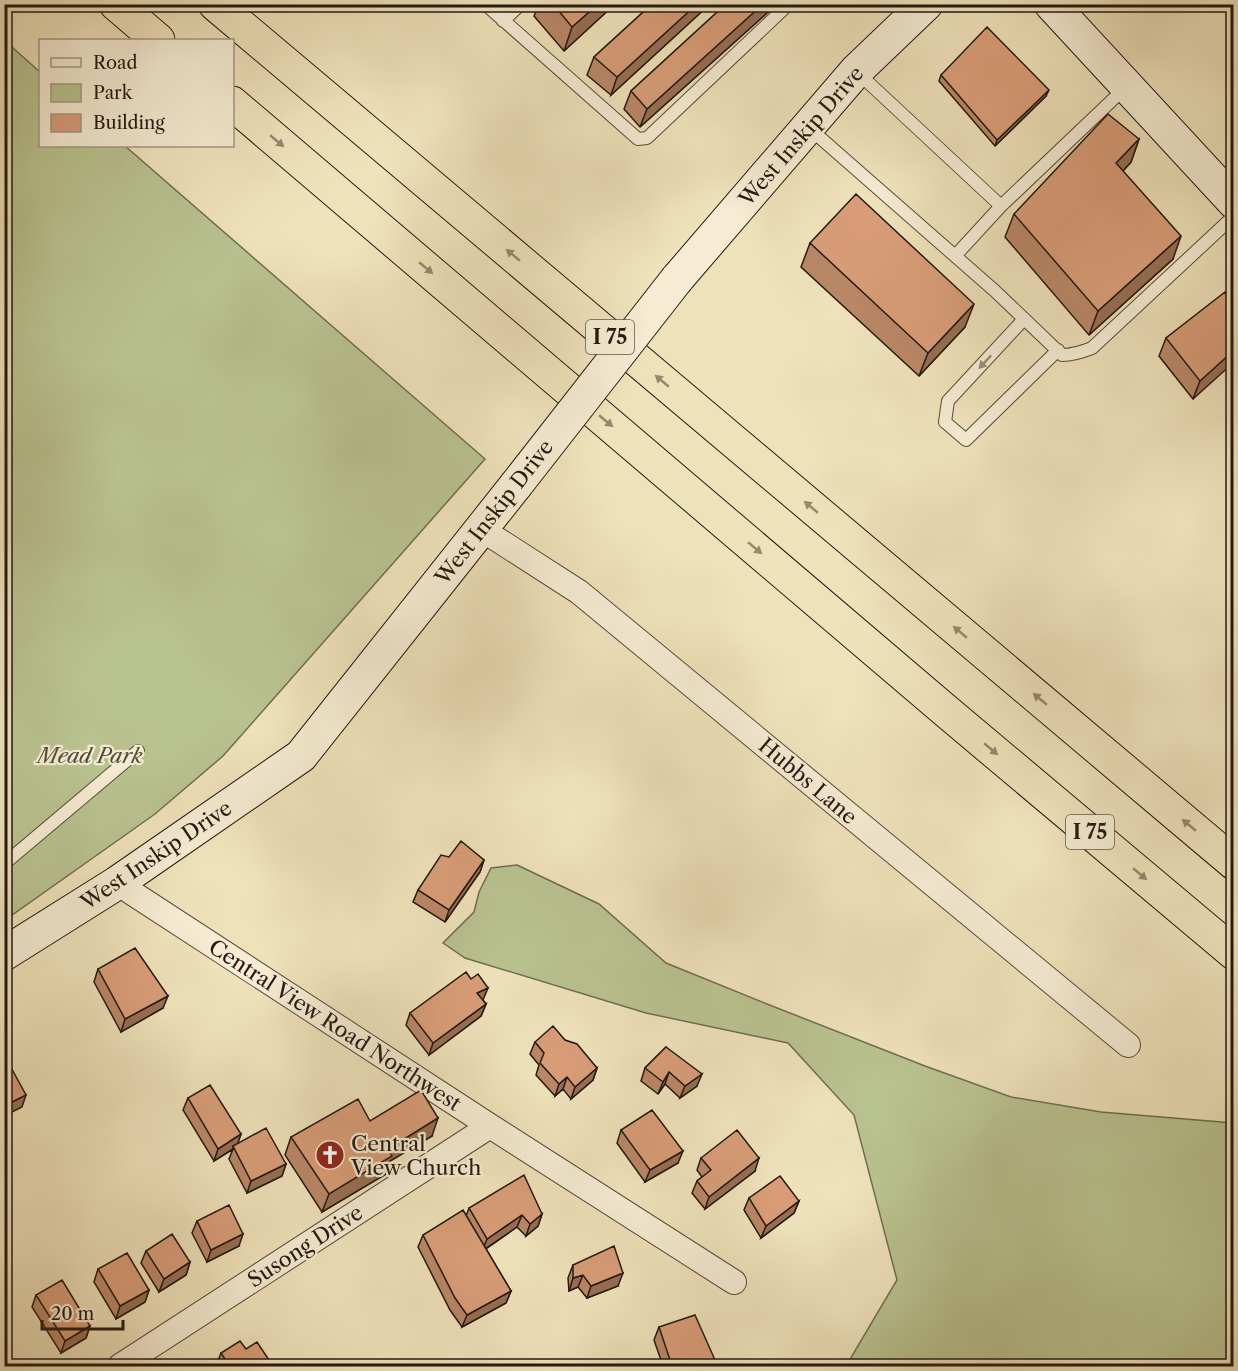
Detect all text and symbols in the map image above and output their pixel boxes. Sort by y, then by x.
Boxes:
legend [39,39,234,147]
text: Road [93,52,138,74]
street label: West Inskip Drive [733,61,868,212]
text: Park [93,82,134,104]
text: Building [93,112,165,134]
one-way arrow [269,135,285,148]
one-way arrow [506,249,521,262]
one-way arrow [418,261,433,274]
road number: I 75 [586,320,634,354]
one-way arrow [978,355,992,369]
one-way arrow [655,375,670,388]
one-way arrow [598,415,614,428]
street label: West Inskip Drive [429,435,558,590]
one-way arrow [803,500,819,513]
one-way arrow [747,541,762,554]
one-way arrow [953,626,968,639]
one-way arrow [1032,693,1048,706]
street label: Hubbs Lane [754,733,862,829]
one-way arrow [983,742,999,755]
park label: Mead Park [34,743,143,768]
street label: West Inskip Drive [75,795,236,915]
road number: I 75 [1066,815,1114,849]
one-way arrow [1182,819,1197,832]
one-way arrow [1132,868,1148,881]
street label: Central View Road Northwest [204,934,466,1116]
place label: Central View Church [350,1131,481,1180]
church icon: Central View Church [314,1139,346,1171]
street label: Susong Drive [243,1200,367,1292]
scale bar [42,1293,123,1331]
text: 20 m [51,1303,95,1325]

